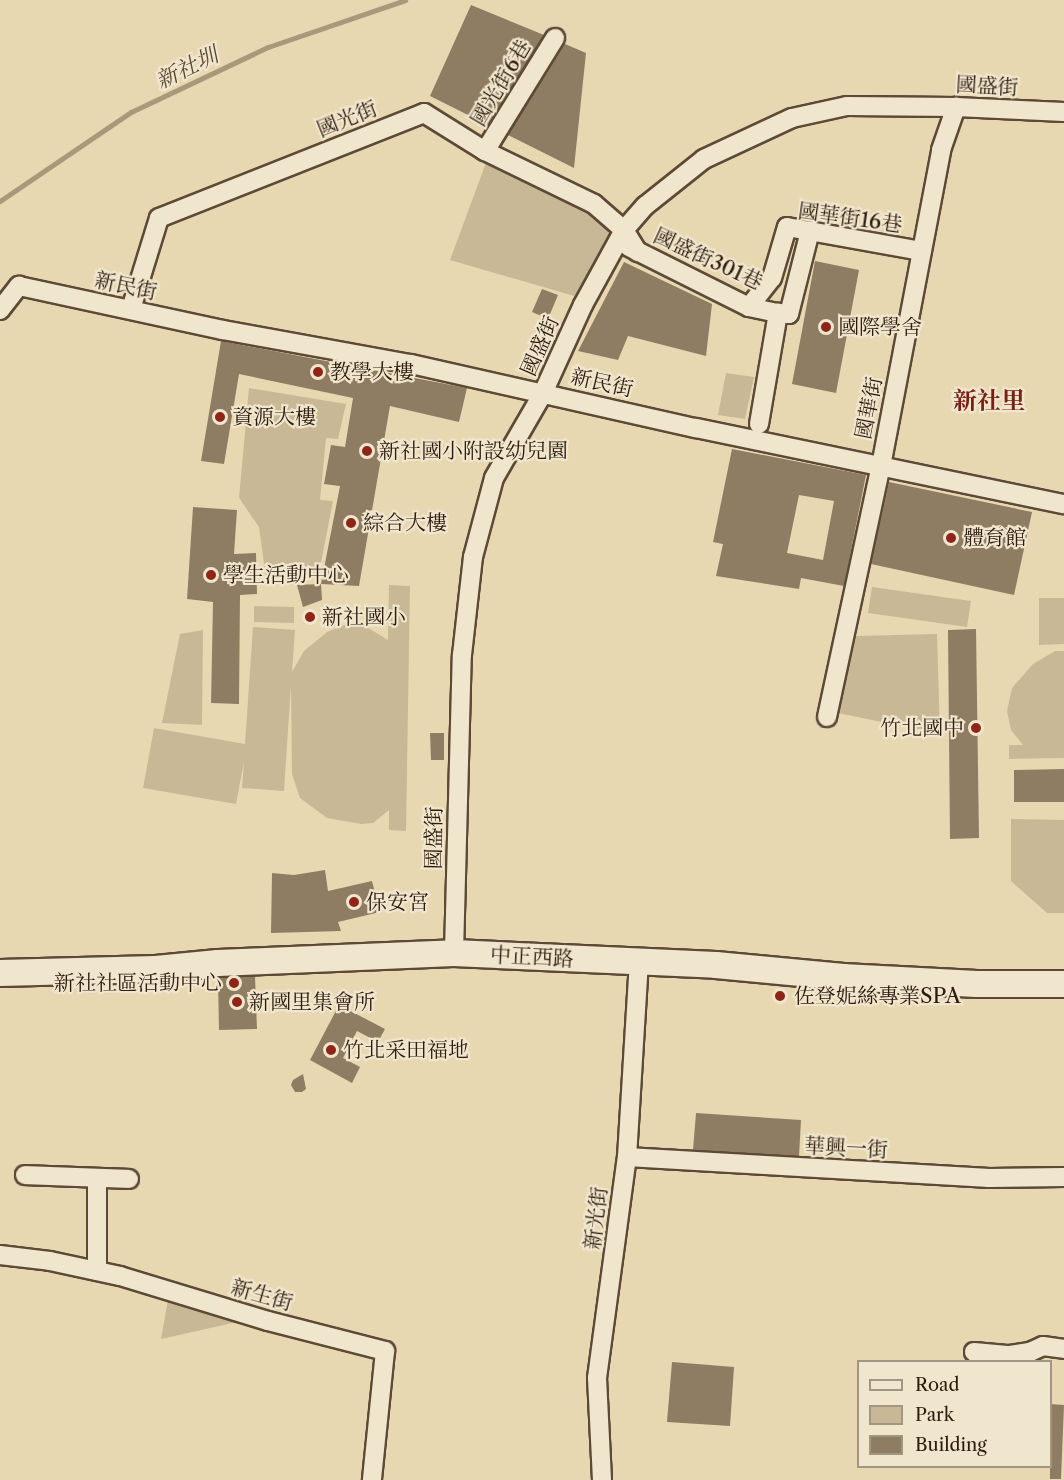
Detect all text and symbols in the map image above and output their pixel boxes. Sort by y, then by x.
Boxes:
street label: 國光街6巷 [465,35,537,131]
water label: 新社圳 [152,42,222,94]
street label: 國盛街 [955,72,1019,100]
street label: 國光街 [313,96,381,142]
street label: 國華街16巷 [796,198,904,238]
street label: 國盛街301巷 [649,223,767,295]
street label: 新民街 [93,267,159,305]
street label: 國盛街 [516,312,564,380]
place label: 國際學舍 [838,314,922,340]
marker: 國際學舍 [819,320,833,334]
place label: 教學大樓 [330,359,414,385]
street label: 新民街 [568,364,636,402]
marker: 教學大樓 [311,365,325,379]
street label: 國華街 [851,375,887,441]
district label: 新社里 [953,387,1025,415]
place label: 資源大樓 [232,404,316,430]
marker: 資源大樓 [213,410,227,424]
place label: 新社國小附設幼兒園 [379,438,568,464]
marker: 新社國小附設幼兒園 [360,444,374,458]
place label: 綜合大樓 [363,510,447,536]
marker: 綜合大樓 [344,516,358,530]
place label: 體育館 [963,525,1026,551]
marker: 體育館 [944,531,958,545]
place label: 學生活動中心 [223,562,349,588]
marker: 學生活動中心 [204,568,218,582]
place label: 新社國小 [322,604,406,630]
marker: 新社國小 [303,610,317,624]
place label: 竹北國中 [880,715,964,741]
marker: 竹北國中 [969,721,983,735]
street label: 國盛街 [421,806,447,870]
place label: 保安宮 [366,889,429,915]
marker: 保安宮 [347,895,361,909]
street label: 中正西路 [489,942,575,972]
place label: 新社社區活動中心 [54,970,222,996]
marker: 新社社區活動中心 [227,976,241,990]
place label: 佐登妮絲專業SPA [794,983,961,1009]
marker: 佐登妮絲專業SPA [771,987,789,1005]
place label: 新國里集會所 [249,989,375,1015]
marker: 新國里集會所 [230,995,244,1009]
place label: 竹北采田福地 [343,1037,469,1063]
marker: 竹北采田福地 [324,1043,338,1057]
street label: 華興一街 [803,1133,889,1163]
street label: 新光街 [580,1185,612,1251]
street label: 新生街 [228,1274,296,1316]
legend [857,1360,1052,1468]
text: Road [915,1374,960,1396]
text: Park [915,1404,954,1426]
text: Building [915,1434,987,1456]

